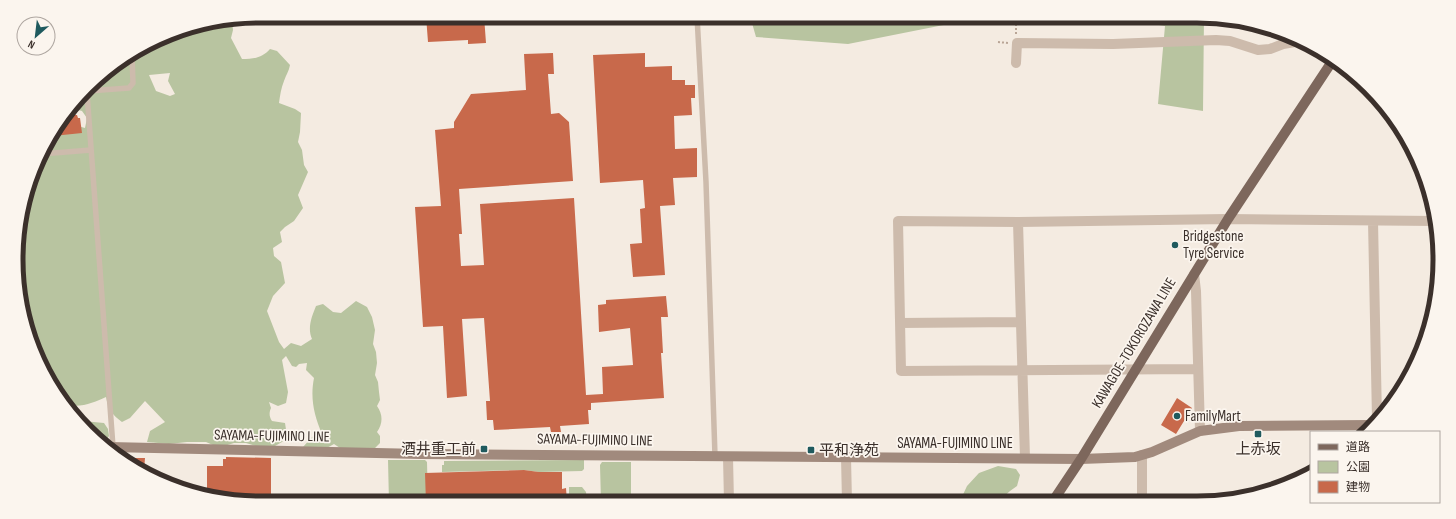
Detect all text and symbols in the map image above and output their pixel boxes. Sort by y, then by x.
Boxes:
north arrow [16,16,56,56]
text: N [26,37,37,52]
place label: Bridgestone Tyre Service [1183,227,1244,263]
marker: Bridgestone Tyre Service [1170,240,1180,250]
street label: KAWAGOE-TOKOROZAWA LINE [1088,274,1180,412]
place label: FamilyMart [1185,407,1241,426]
marker: FamilyMart [1172,411,1182,421]
street label: SAYAMA-FUJIMINO LINE [214,425,330,447]
street label: SAYAMA-FUJIMINO LINE [537,429,653,451]
marker: 上赤坂 [1253,429,1263,439]
legend [1310,431,1440,503]
street label: SAYAMA-FUJIMINO LINE [897,434,1013,453]
place label: 酒井重工前 [401,440,476,459]
place label: 上赤坂 [1235,440,1281,459]
text: 道路 [1346,440,1370,455]
place label: 平和浄苑 [819,441,879,460]
marker: 酒井重工前 [479,444,489,454]
marker: 平和浄苑 [806,445,816,455]
text: 公園 [1346,460,1370,475]
text: 建物 [1346,480,1370,495]

